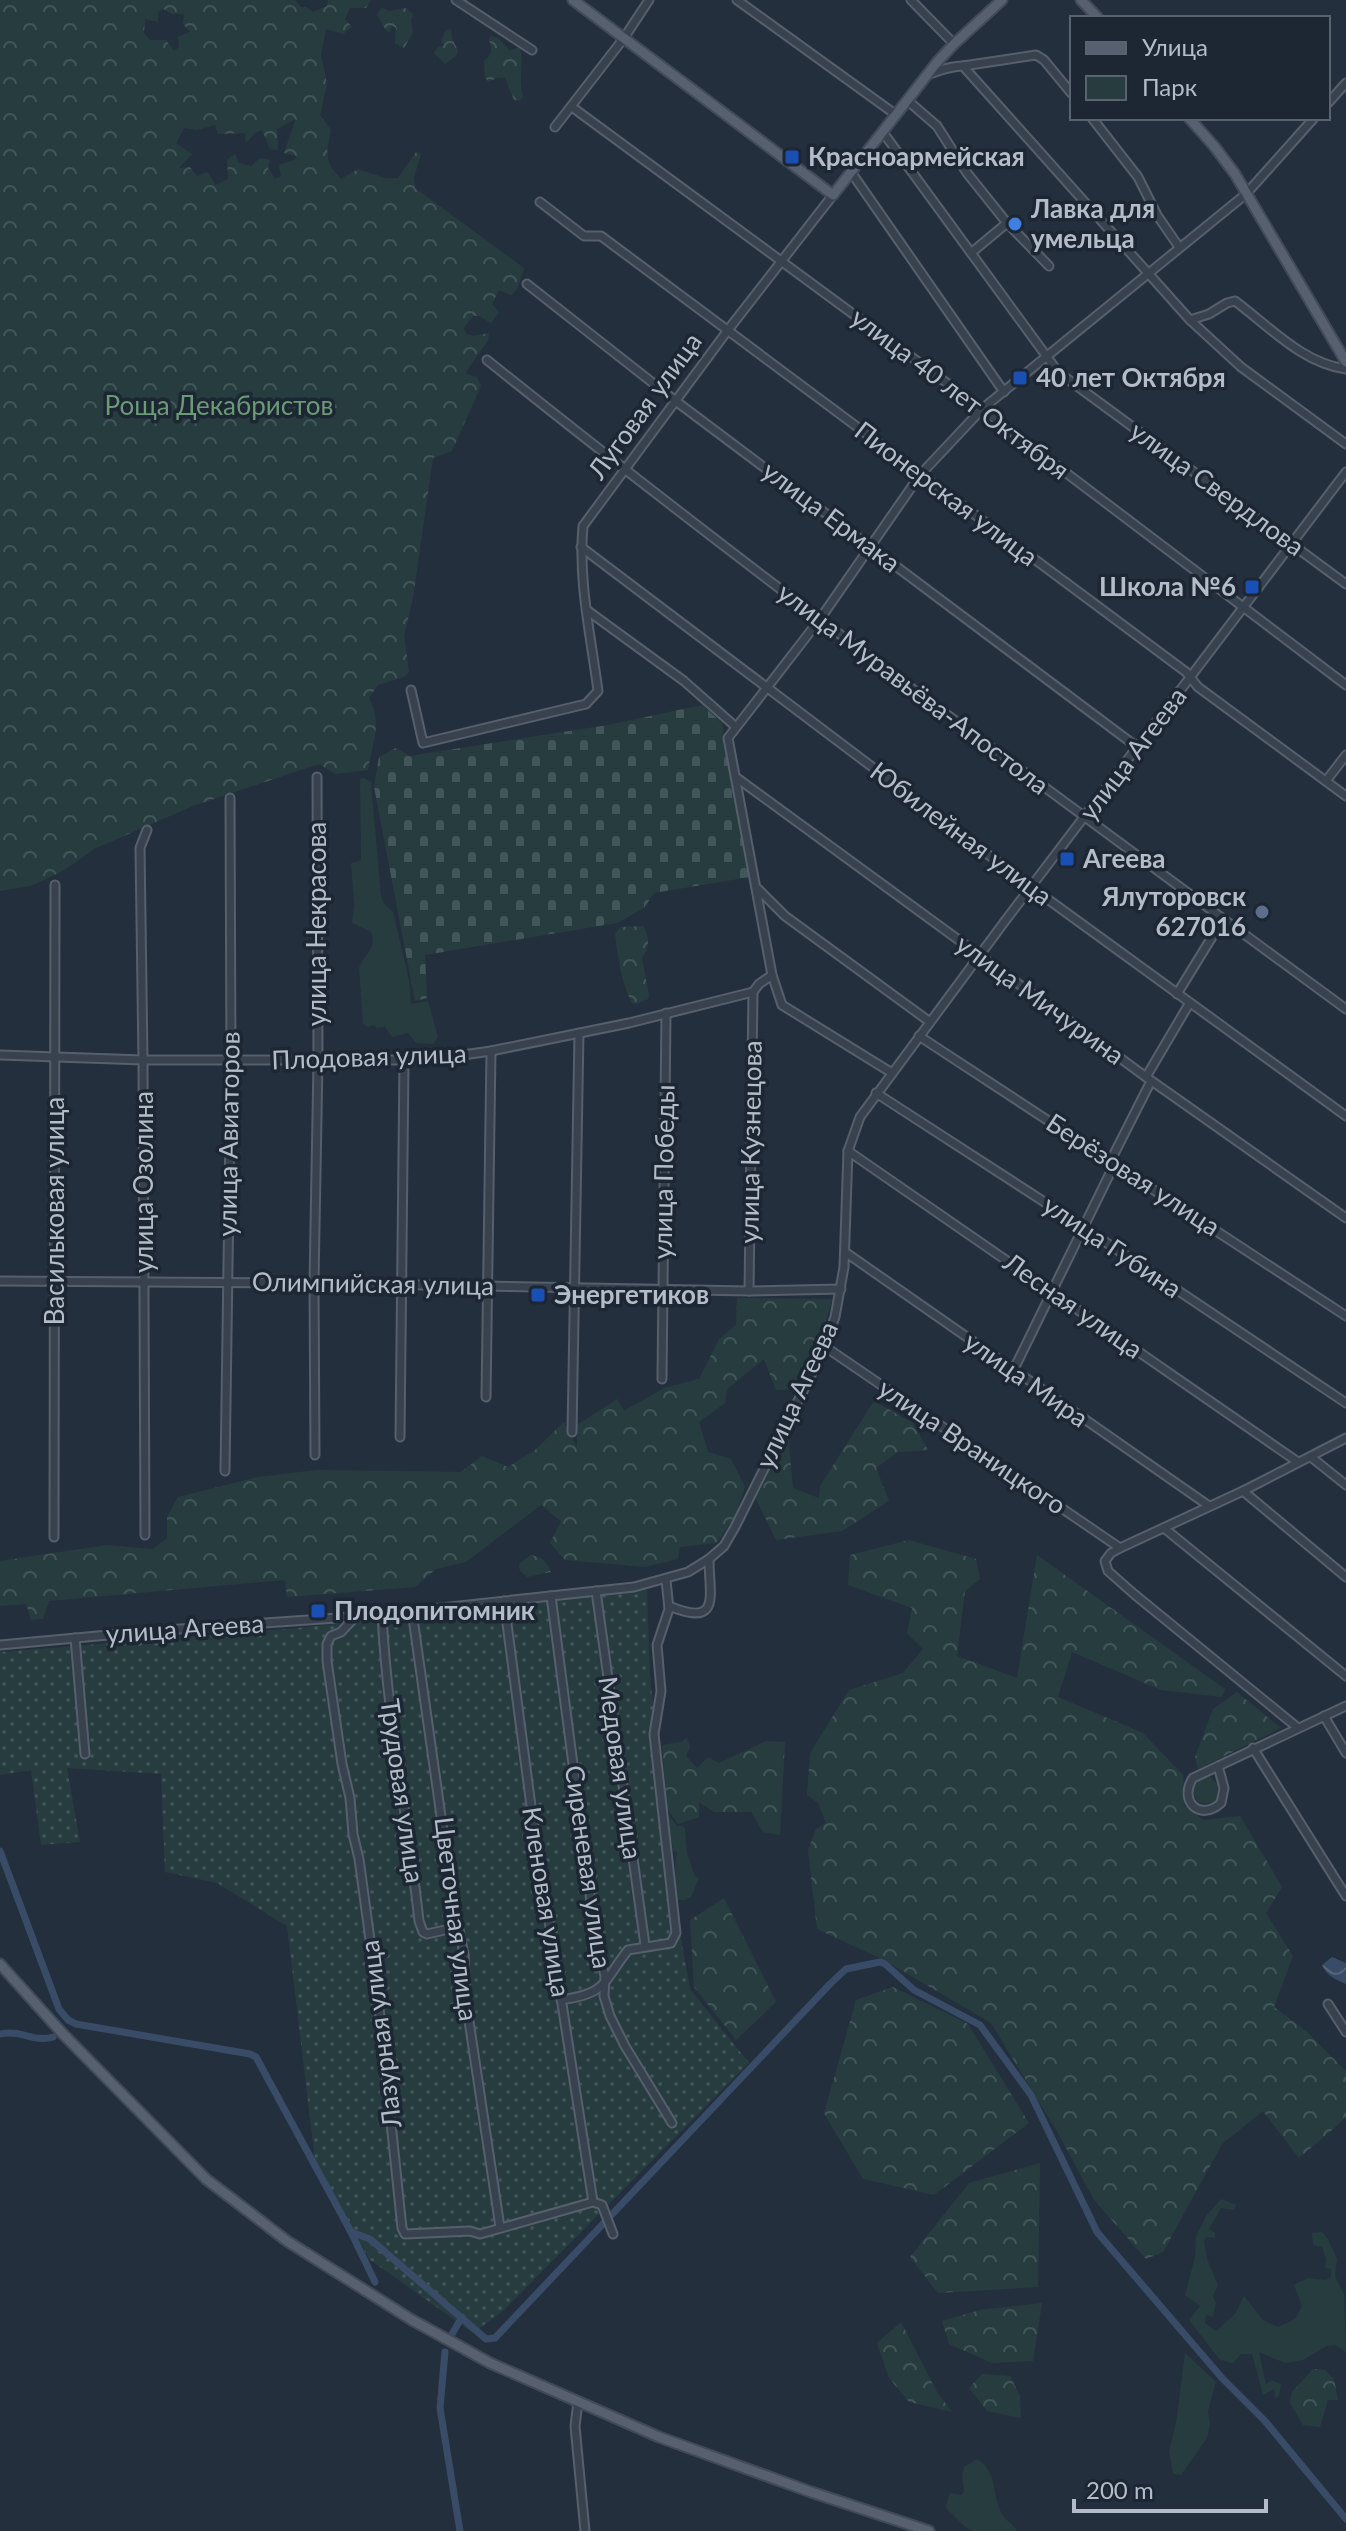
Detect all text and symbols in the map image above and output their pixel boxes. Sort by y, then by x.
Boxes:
legend [1070,16,1330,120]
text: Улица [1142,32,1208,61]
text: Парк [1142,72,1198,101]
place label: Красноармейская [808,140,1025,172]
marker: Красноармейская [783,148,801,166]
place label: Лавка для умельца [1030,192,1155,254]
marker: Лавка для умельца [1006,215,1024,233]
street label: улица 40 лет Октября [845,301,1076,486]
street label: Луговая улица [580,326,708,486]
place label: 40 лет Октября [1036,361,1226,393]
marker: 40 лет Октября [1011,369,1029,387]
park label: Роща Декабристов [105,389,333,421]
street label: Пионерская улица [849,414,1044,572]
street label: улица Свердлова [1124,414,1311,562]
street label: улица Ермака [756,454,907,578]
place label: Школа №6 [1099,570,1236,602]
street label: улица Муравьёва-Апостола [772,576,1056,801]
marker: Школа №6 [1243,578,1261,596]
street label: улица Агеева [1072,680,1193,826]
street label: Юбилейная улица [864,754,1059,912]
street label: улица Некрасова [300,822,332,1026]
place label: Агеева [1082,842,1166,874]
marker: Агеева [1058,850,1076,868]
place label: Ялуторовск 627016 [1101,880,1246,942]
marker: Ялуторовск 627016 [1253,903,1271,921]
street label: улица Мичурина [950,927,1131,1071]
street label: улица Авиаторов [210,1031,246,1237]
street label: Плодовая улица [271,1037,467,1075]
street label: улица Кузнецова [732,1040,768,1244]
street label: улица Победы [645,1084,681,1260]
street label: улица Озолина [127,1091,159,1273]
street label: Васильковая улица [38,1097,70,1325]
street label: Берёзовая улица [1041,1106,1226,1242]
street label: улица Губина [1037,1188,1188,1304]
street label: Лесная улица [997,1245,1149,1365]
street label: Олимпийская улица [252,1265,494,1301]
place label: Энергетиков [554,1278,709,1310]
marker: Энергетиков [529,1286,547,1304]
street label: улица Агеева [748,1316,844,1473]
street label: улица Мира [958,1325,1095,1434]
street label: улица Враницкого [873,1372,1073,1521]
place label: Плодопитомник [334,1594,535,1626]
marker: Плодопитомник [309,1602,327,1620]
street label: улица Агеева [105,1607,265,1649]
street label: Медовая улица [592,1674,650,1861]
street label: Трудовая улица [374,1697,432,1885]
street label: Сиреневая улица [559,1763,619,1971]
street label: Кленовая улица [516,1804,578,1999]
street label: Цветочная улица [429,1815,485,2023]
street label: Лазурная улица [353,1939,408,2131]
scale bar [1074,2463,1266,2513]
text: 200 m [1086,2475,1154,2504]

